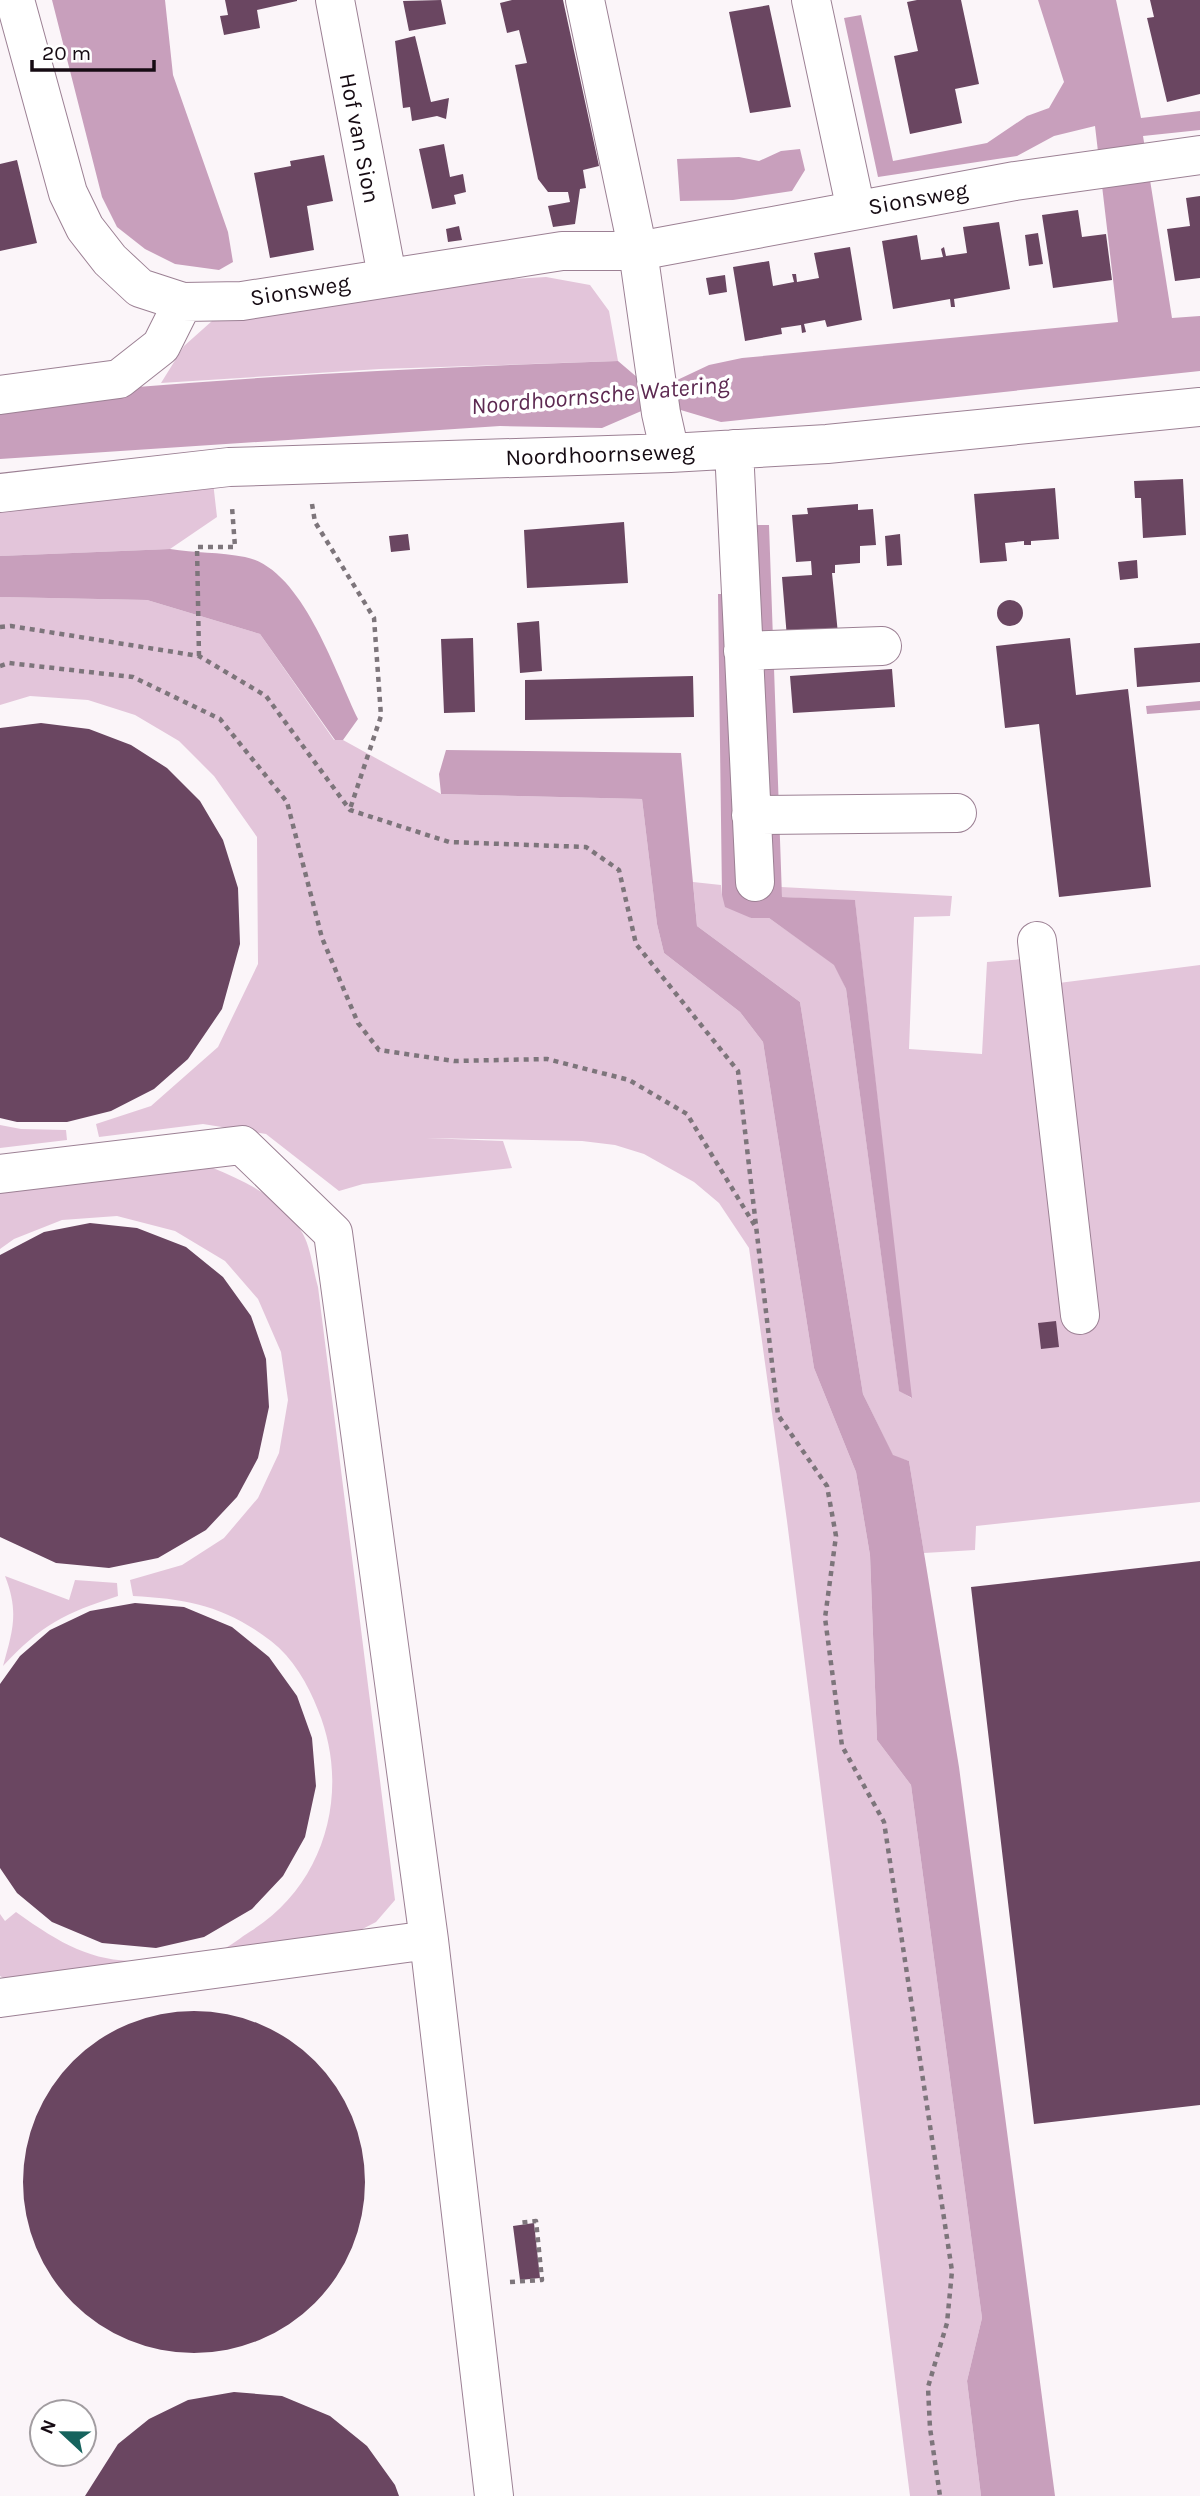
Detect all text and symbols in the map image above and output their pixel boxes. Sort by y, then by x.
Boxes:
scale bar [32,28,154,72]
text: 20 m [42,41,91,65]
street label: Hof van Sion [334,71,385,205]
street label: Sionsweg [866,176,970,221]
street label: Sionsweg [248,269,352,312]
water label: Noordhoornsche Watering [470,370,731,420]
street label: Noordhoornseweg [505,438,695,471]
north arrow [28,2398,98,2468]
text: N [35,2417,61,2437]

